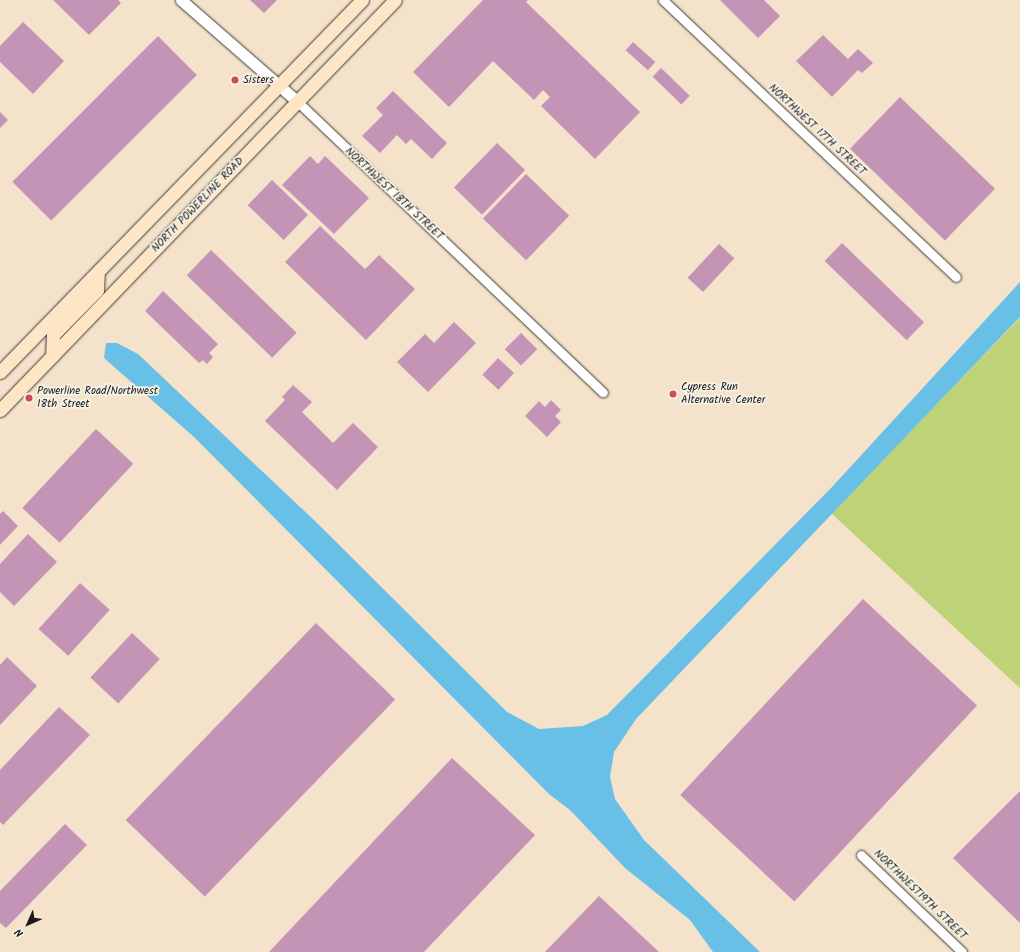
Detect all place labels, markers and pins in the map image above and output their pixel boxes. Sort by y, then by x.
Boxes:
place label: Sisters [243,73,274,87]
marker: Sisters [230,75,240,85]
place label: Cypress Run Alternative Center [681,381,765,407]
place label: Powerline Road/Northwest 18th Street [37,385,158,411]
marker: Cypress Run Alternative Center [668,389,678,399]
marker: Powerline Road/Northwest 18th Street [24,393,34,403]

